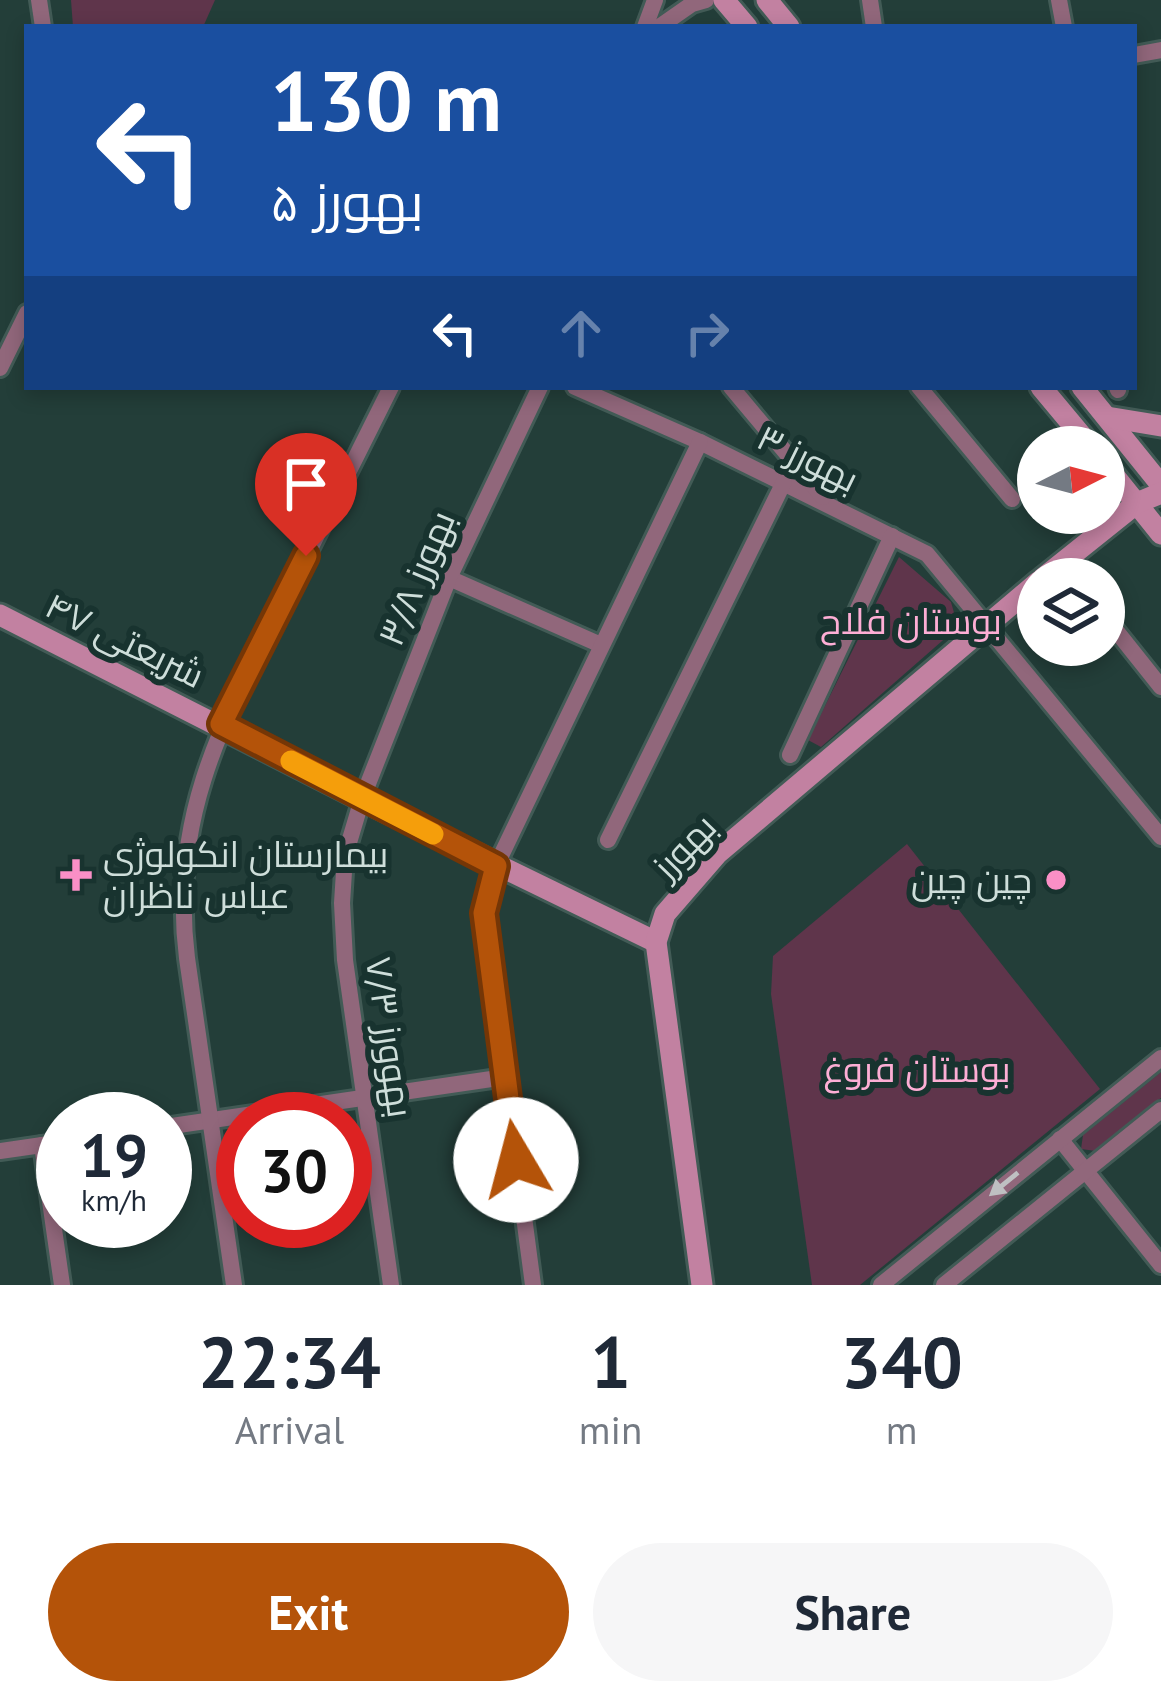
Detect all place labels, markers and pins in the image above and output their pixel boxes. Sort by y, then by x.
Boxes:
pin [255,433,357,556]
place label: بیمارستان انکولوژی عباس ناظران [103,830,388,918]
place label: چین چین [911,856,1032,904]
marker: بیمارستان انکولوژی عباس ناظران [60,859,92,891]
marker: چین چین [1043,867,1069,893]

